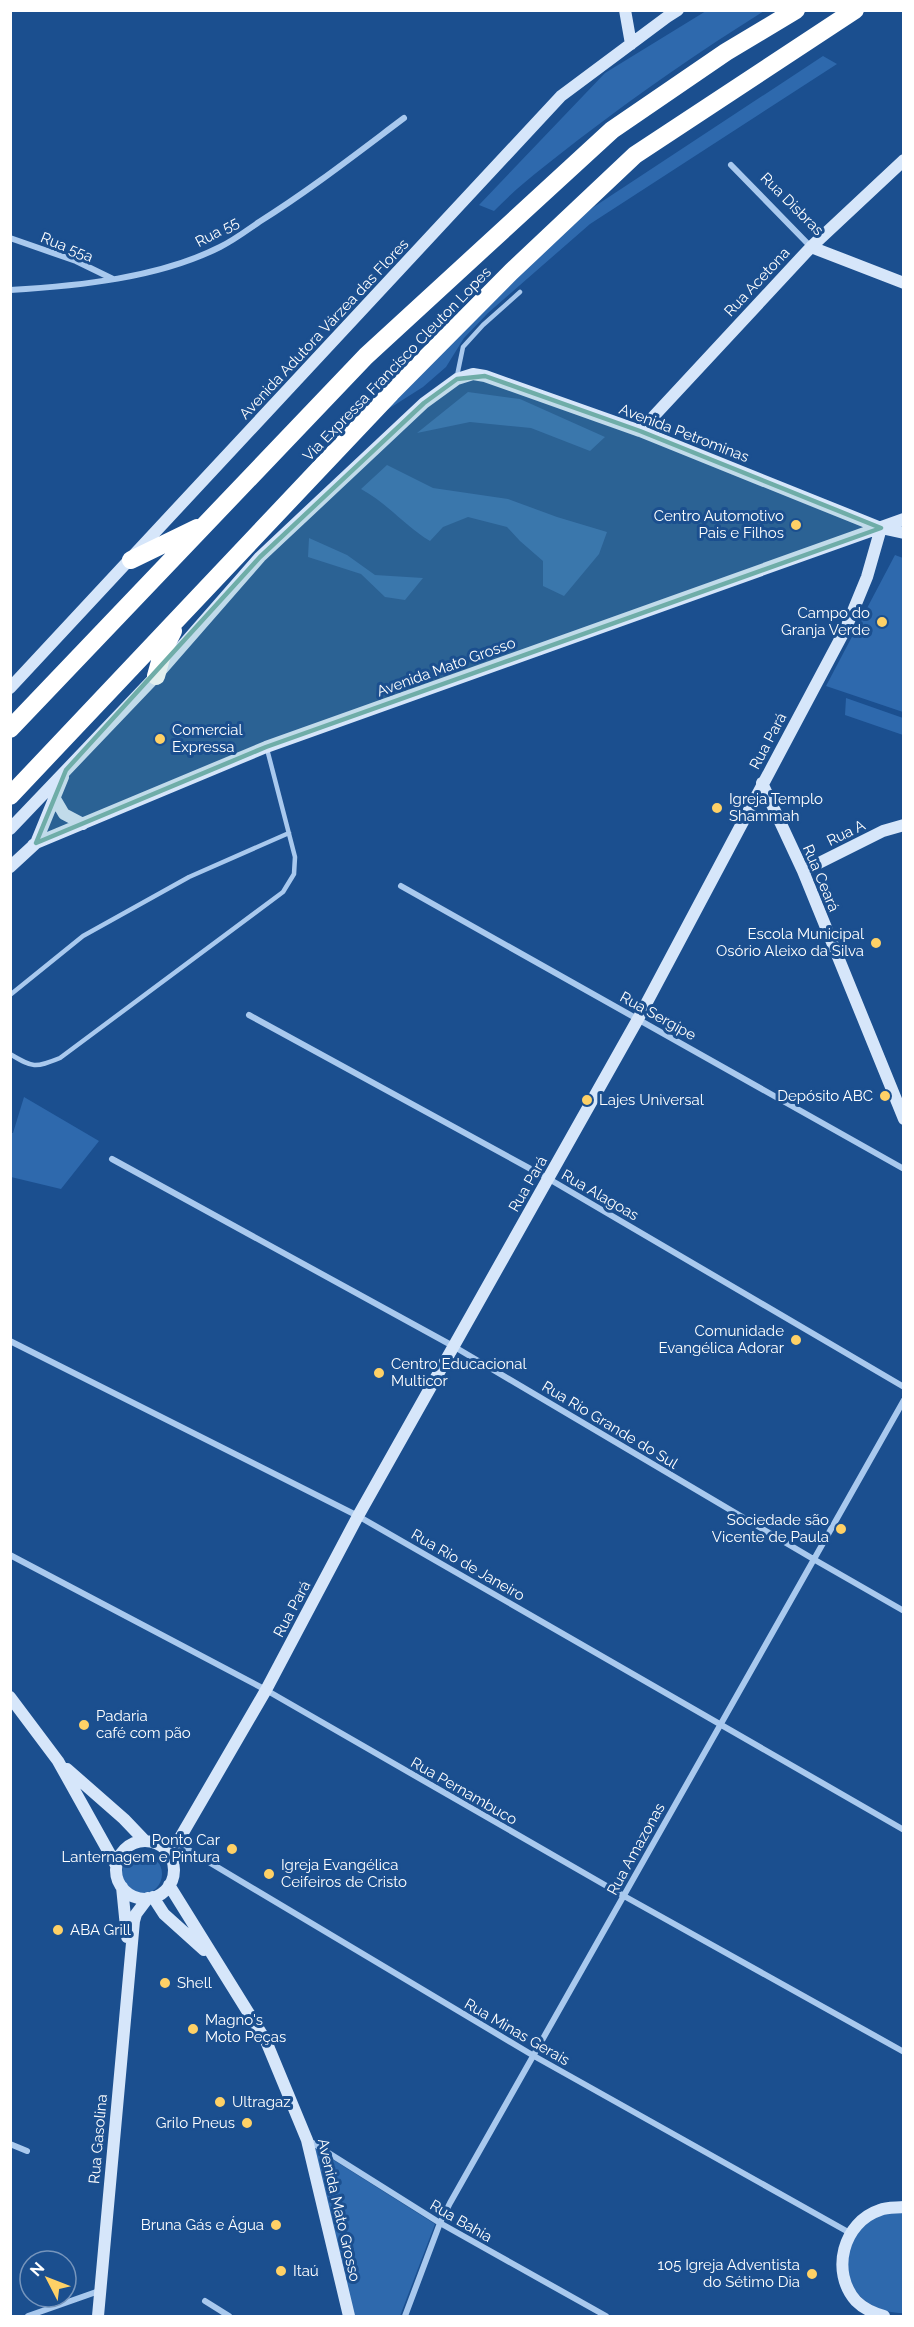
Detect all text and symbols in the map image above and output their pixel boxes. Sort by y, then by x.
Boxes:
street label: Rua Disbras [757,169,827,239]
street label: Rua 55 [192,213,242,251]
street label: Rua 55a [38,228,96,266]
street label: Avenida Adutora Várzea das Flores [236,235,412,423]
street label: Rua Acetona [721,244,793,320]
street label: Via Expressa Francisco Cleuton Lopes [299,263,495,465]
street label: Avenida Petrominas [617,400,751,466]
place label: Centro Automotivo Pais e Filhos [654,507,784,542]
marker: Centro Automotivo Pais e Filhos [789,518,803,532]
place label: Campo do Granja Verde [781,604,870,639]
marker: Campo do Granja Verde [875,615,889,629]
street label: Avenida Mato Grosso [374,633,518,701]
street label: Rua Pará [746,710,790,772]
place label: Comercial Expressa [172,721,244,756]
marker: Comercial Expressa [153,732,167,746]
place label: Igreja Templo Shammah [729,790,823,825]
marker: Igreja Templo Shammah [710,801,724,815]
street label: Rua A [824,816,868,850]
street label: Rua Ceará [799,842,843,914]
place label: Escola Municipal Osório Aleixo da Silva [716,925,865,960]
marker: Escola Municipal Osório Aleixo da Silva [869,936,883,950]
street label: Rua Sergipe [617,988,699,1044]
place label: Depósito ABC [777,1087,873,1105]
marker: Depósito ABC [878,1089,892,1103]
place label: Lajes Universal [599,1091,705,1109]
marker: Lajes Universal [580,1093,594,1107]
street label: Rua Pará [505,1153,551,1215]
street label: Rua Alagoas [558,1166,642,1224]
place label: Comunidade Evangélica Adorar [658,1322,785,1357]
marker: Comunidade Evangélica Adorar [789,1333,803,1347]
place label: Centro Educacional Multicor [391,1355,527,1390]
marker: Centro Educacional Multicor [372,1366,386,1380]
street label: Rua Rio Grande do Sul [539,1377,682,1473]
place label: Sociedade são Vicente de Paula [712,1511,829,1546]
marker: Sociedade são Vicente de Paula [834,1522,848,1536]
street label: Rua Rio de Janeiro [408,1525,528,1605]
street label: Rua Pará [270,1578,314,1640]
place label: Padaria café com pão [96,1707,191,1742]
marker: Padaria café com pão [77,1718,91,1732]
street label: Rua Pernambuco [408,1753,520,1829]
street label: Rua Amazonas [603,1800,669,1898]
place label: Ponto Car Lanternagem e Pintura [62,1831,221,1866]
marker: Ponto Car Lanternagem e Pintura [225,1842,239,1856]
place label: Igreja Evangélica Ceifeiros de Cristo [281,1856,407,1891]
marker: Igreja Evangélica Ceifeiros de Cristo [262,1867,276,1881]
place label: ABA Grill [70,1921,132,1939]
marker: ABA Grill [51,1923,65,1937]
place label: Shell [177,1974,213,1992]
marker: Shell [158,1976,172,1990]
street label: Rua Minas Gerais [461,1995,573,2069]
place label: Magno's Moto Peças [205,2011,286,2046]
marker: Magno's Moto Peças [186,2022,200,2036]
street label: Rua Gasolina [85,2093,111,2185]
place label: Ultragaz [232,2093,291,2111]
marker: Ultragaz [213,2095,227,2109]
place label: Grilo Pneus [156,2114,235,2132]
marker: Grilo Pneus [240,2116,254,2130]
street label: Avenida Mato Grosso [314,2137,364,2283]
street label: Rua Bahia [427,2196,495,2246]
place label: Bruna Gás e Água [141,2216,264,2234]
marker: Bruna Gás e Água [269,2218,283,2232]
north arrow [18,2249,78,2309]
place label: 105 Igreja Adventista do Sétimo Dia [658,2256,800,2291]
text: N [26,2258,48,2280]
place label: Itaú [293,2262,319,2280]
marker: Itaú [274,2264,288,2278]
marker: 105 Igreja Adventista do Sétimo Dia [805,2267,819,2281]

